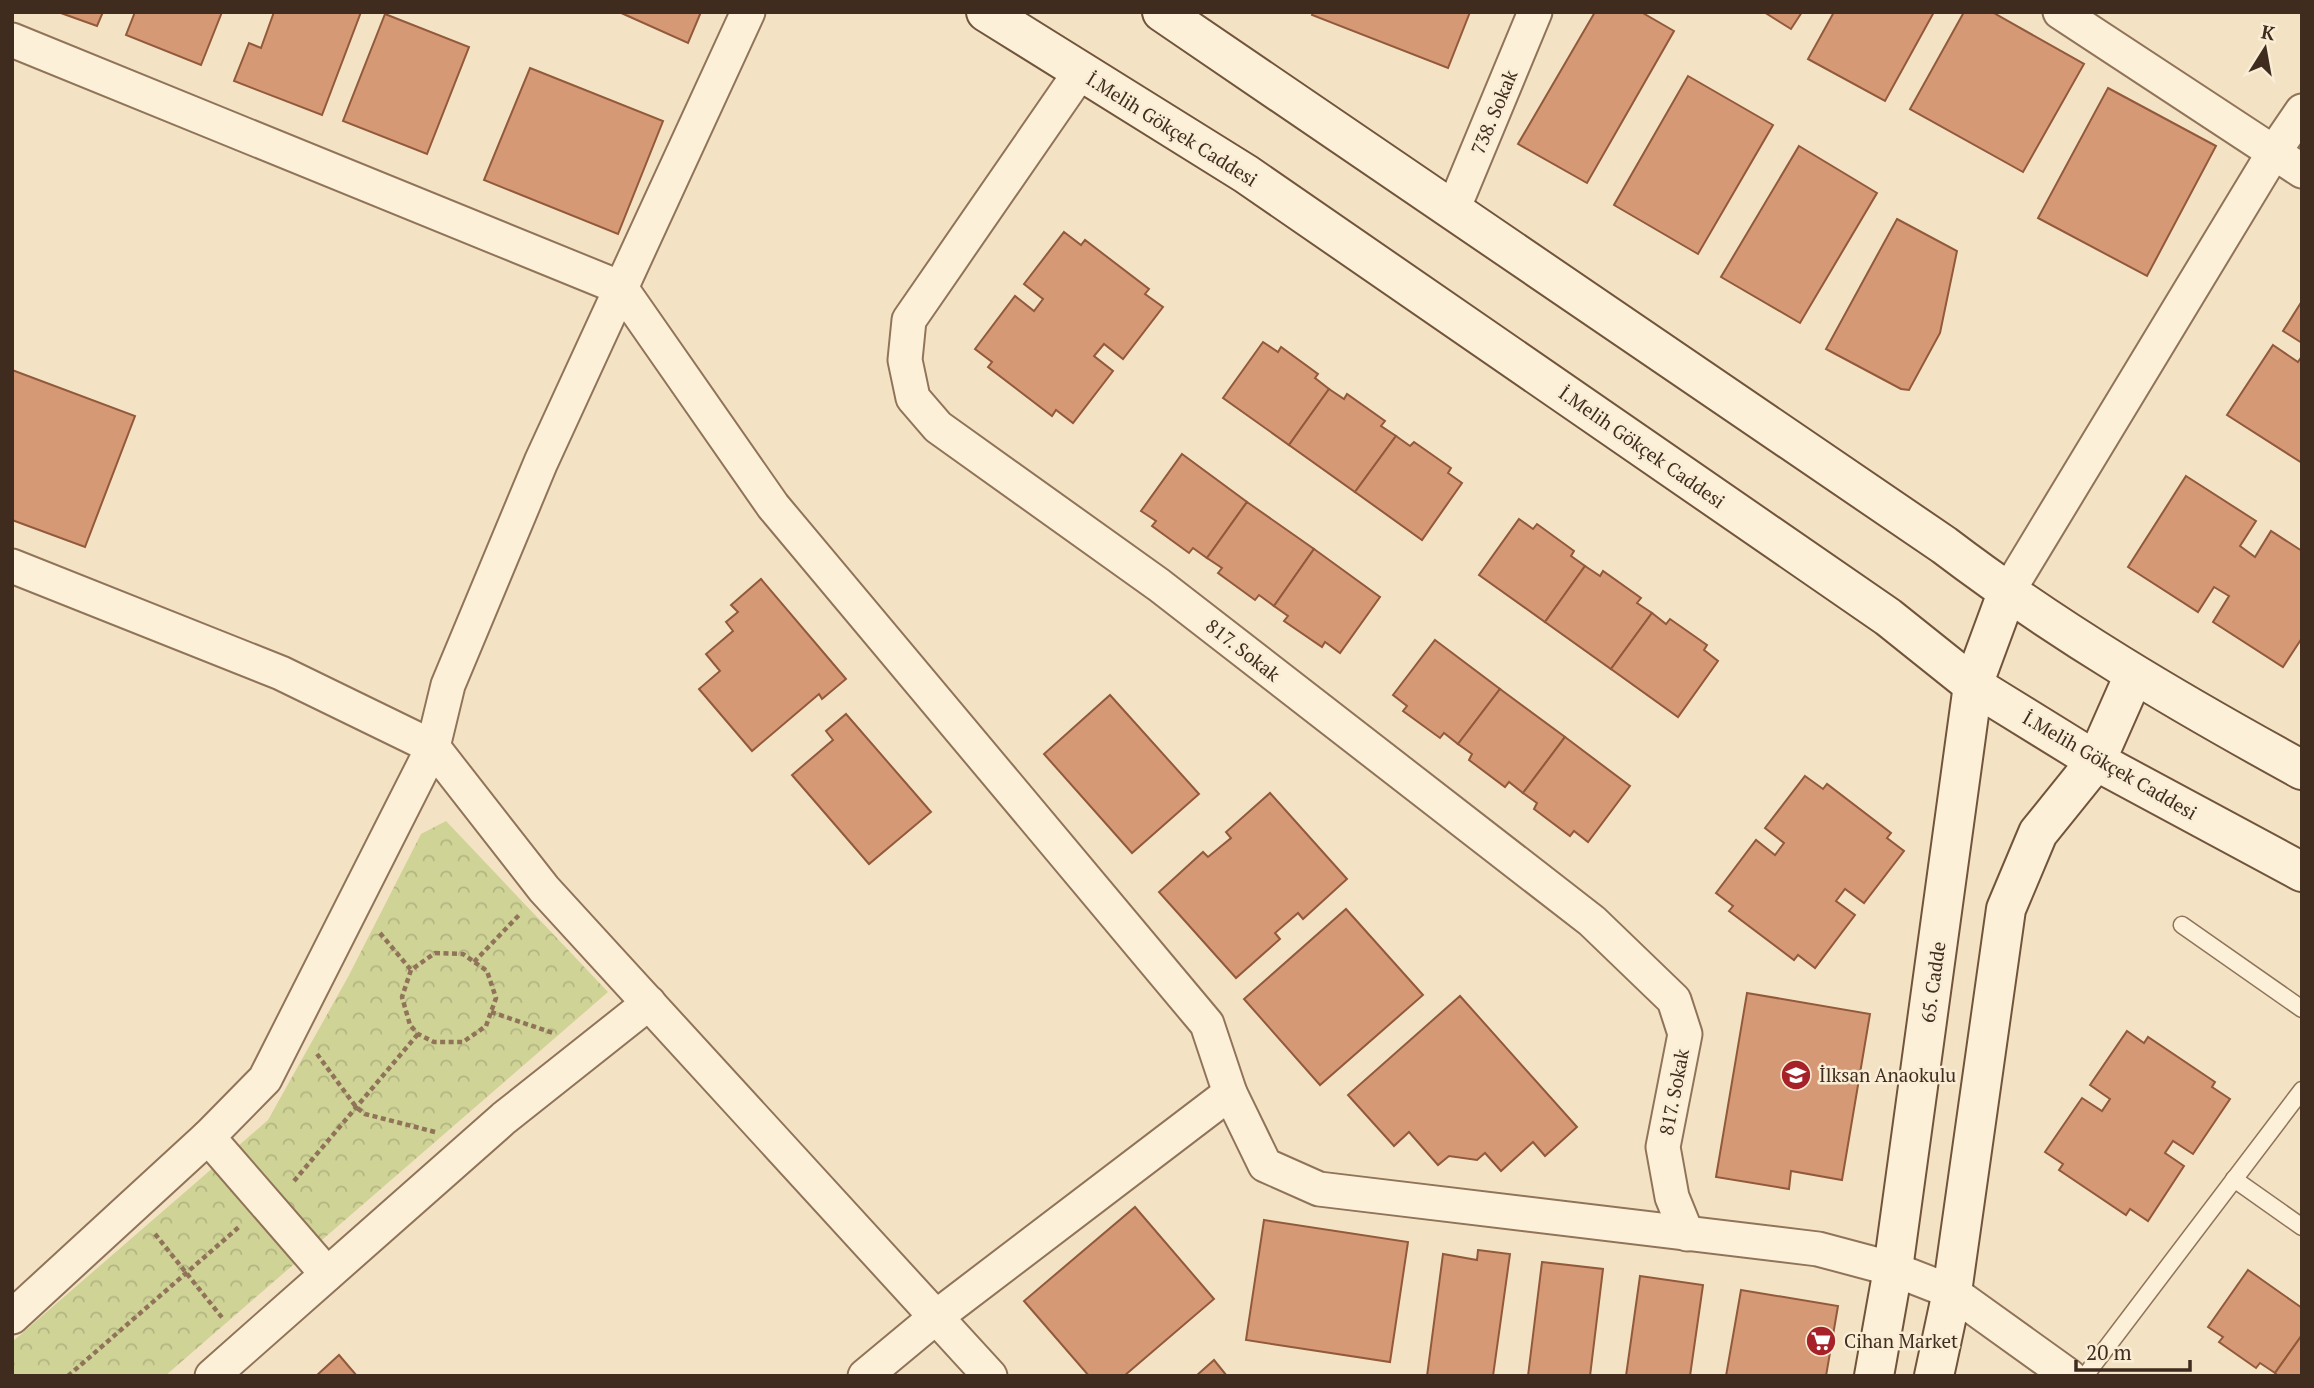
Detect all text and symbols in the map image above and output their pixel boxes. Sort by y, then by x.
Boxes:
north arrow [2230,14,2300,84]
text: K [2259,18,2278,45]
street label: İ.Melih Gökçek Caddesi [1082,66,1263,191]
street label: 738. Sokak [1465,66,1523,158]
street label: İ.Melih Gökçek Caddesi [1554,380,1730,513]
street label: 817. Sokak [1201,613,1286,687]
street label: İ.Melih Gökçek Caddesi [2019,704,2202,825]
street label: 65. Cadde [1914,940,1951,1024]
street label: 817. Sokak [1653,1046,1694,1137]
school or university icon: İlksan Anaokulu [1779,1058,1813,1092]
place label: İlksan Anaokulu [1819,1062,1956,1087]
supermarket icon: Cihan Market [1804,1324,1838,1358]
place label: Cihan Market [1844,1328,1958,1353]
scale bar [2076,1328,2190,1372]
text: 20 m [2086,1338,2132,1366]

